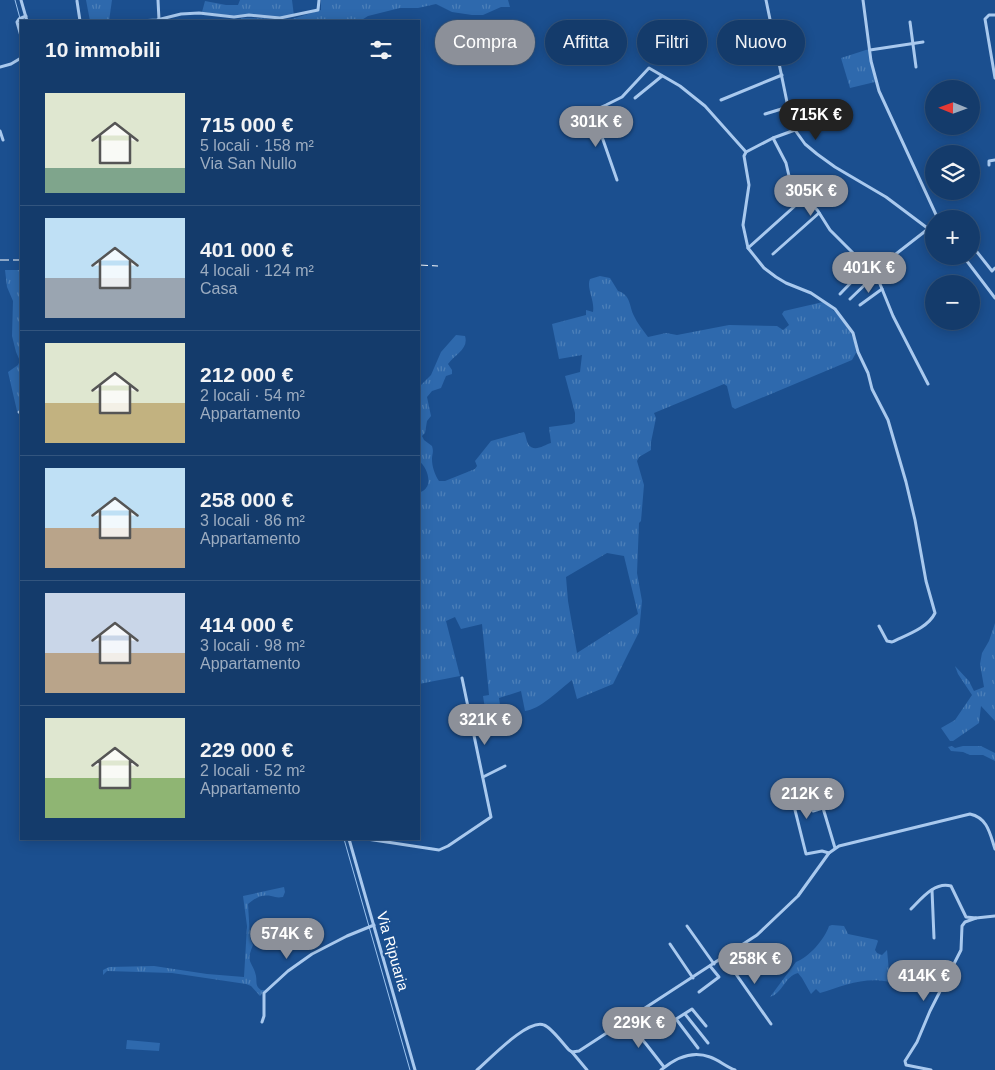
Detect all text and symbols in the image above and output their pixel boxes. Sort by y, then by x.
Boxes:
chip: Compra [435,20,535,65]
chip: Affitta [545,20,627,65]
chip: Filtri [637,20,707,65]
chip: Nuovo [717,20,805,65]
icon: filters [367,36,395,64]
text: 10 immobili [45,38,161,61]
north arrow [925,80,980,135]
map controls [925,80,980,330]
pin: 715K € [775,98,857,141]
pin: 301K € [555,106,637,148]
text: 715K € [790,106,842,123]
icon: home [85,113,145,173]
text: 715 000 € [200,113,293,136]
text: 301K € [570,113,622,130]
text: 5 locali · 158 m² [200,137,314,154]
button: layers [925,145,980,200]
text: Via San Nullo [200,155,297,172]
pin: 305K € [770,174,852,217]
text: 305K € [785,182,837,199]
button: + [925,210,980,265]
icon: home [85,238,145,298]
text: 401 000 € [200,238,293,261]
pin: 401K € [828,252,910,294]
text: 401K € [843,259,895,276]
text: 4 locali · 124 m² [200,262,314,279]
button: − [925,275,980,330]
text: Casa [200,280,237,297]
icon: home [85,363,145,423]
text: 212 000 € [200,363,293,386]
text: 2 locali · 54 m² [200,387,305,404]
text: Appartamento [200,405,301,422]
icon: home [85,488,145,548]
text: 258 000 € [200,488,293,511]
text: 3 locali · 86 m² [200,512,305,529]
text: Appartamento [200,530,301,547]
icon: home [85,613,145,673]
text: 414 000 € [200,613,293,636]
text: 3 locali · 98 m² [200,637,305,654]
text: Appartamento [200,655,301,672]
pin: 321K € [444,704,526,746]
text: 321K € [459,711,511,728]
icon: home [85,738,145,798]
text: 229 000 € [200,738,293,761]
text: 2 locali · 52 m² [200,762,305,779]
pin: 212K € [766,778,848,820]
text: Appartamento [200,780,301,797]
text: 212K € [781,785,833,802]
street label: Via Ripuaria [374,910,413,993]
pin: 574K € [246,918,328,960]
text: 574K € [261,925,313,942]
pin: 258K € [714,942,796,985]
text: 258K € [729,950,781,967]
pin: 414K € [883,960,965,1002]
text: 414K € [898,967,950,984]
pin: 229K € [598,1006,680,1049]
text: 229K € [613,1014,665,1031]

